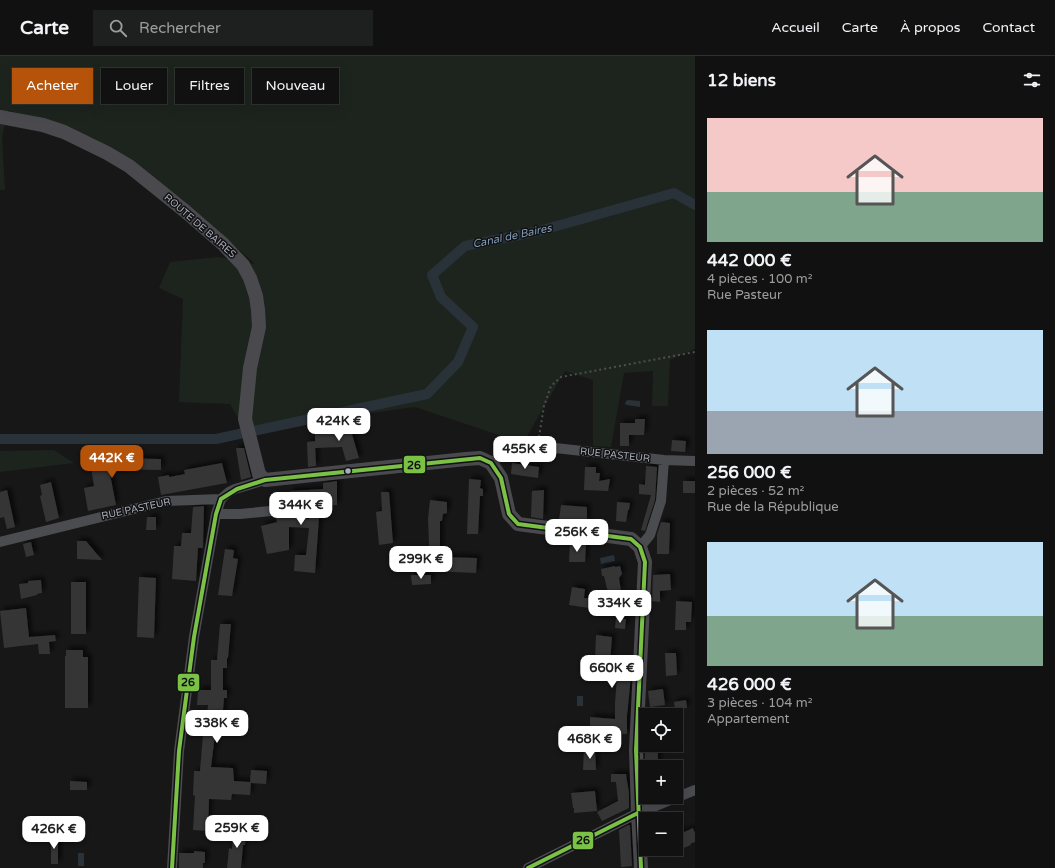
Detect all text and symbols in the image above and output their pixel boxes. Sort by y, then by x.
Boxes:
search box [93,10,373,46]
text: Carte [20,17,69,39]
icon: search [107,17,129,39]
text: Rechercher [139,19,221,37]
text: Accueil [771,19,820,36]
text: Carte [842,19,878,36]
text: À propos [900,19,961,36]
text: Contact [983,19,1035,36]
chip: Acheter [12,68,93,104]
chip: Louer [101,68,167,104]
chip: Filtres [175,68,244,104]
chip: Nouveau [252,68,339,104]
icon: filters [1021,69,1043,91]
text: 12 biens [707,70,776,91]
icon: home [839,144,911,216]
street label: ROUTE DE BAIRES [162,192,238,260]
water label: Canal de Baires [471,221,553,251]
text: 442 000 € [707,250,792,271]
text: 4 pièces · 100 m² [707,271,813,287]
text: Rue Pasteur [707,287,782,303]
icon: home [839,356,911,428]
pin: 424K € [306,408,372,442]
text: 424K € [316,413,362,429]
pin: 455K € [492,436,558,470]
text: 455K € [502,441,548,457]
pin: 442K € [79,445,145,479]
street label: RUE PASTEUR [579,445,651,465]
text: 442K € [89,450,135,466]
line badge: 26 [403,455,426,474]
text: 26 [407,459,421,472]
text: 256 000 € [707,462,792,483]
unlabelled marker [343,466,353,476]
text: 2 pièces · 52 m² [707,483,804,499]
pin: 344K € [268,492,334,526]
street label: RUE PASTEUR [100,496,172,522]
text: 344K € [278,497,324,513]
text: Rue de la République [707,499,839,515]
pin: 256K € [544,519,610,553]
text: 256K € [554,524,600,540]
pin: 299K € [388,546,454,580]
text: 299K € [398,551,444,567]
icon: home [839,568,911,640]
pin: 334K € [587,590,653,624]
text: 334K € [597,595,643,611]
pin: 660K € [579,655,645,689]
text: 660K € [589,660,635,676]
line badge: 26 [177,673,200,692]
text: 426 000 € [707,674,792,695]
text: 26 [181,676,195,689]
text: 3 pièces · 104 m² [707,695,813,711]
map controls [639,708,683,856]
button: locate [639,708,683,752]
pin: 338K € [184,710,250,744]
text: Appartement [707,711,790,727]
text: 338K € [194,715,240,731]
pin: 468K € [557,726,623,760]
text: 468K € [567,731,613,747]
button: + [639,760,683,804]
button: − [639,812,683,856]
pin: 259K € [204,815,270,849]
pin: 426K € [21,816,87,850]
text: 259K € [214,820,260,836]
text: 426K € [31,821,77,837]
line badge: 26 [572,831,594,850]
text: 26 [576,834,590,847]

